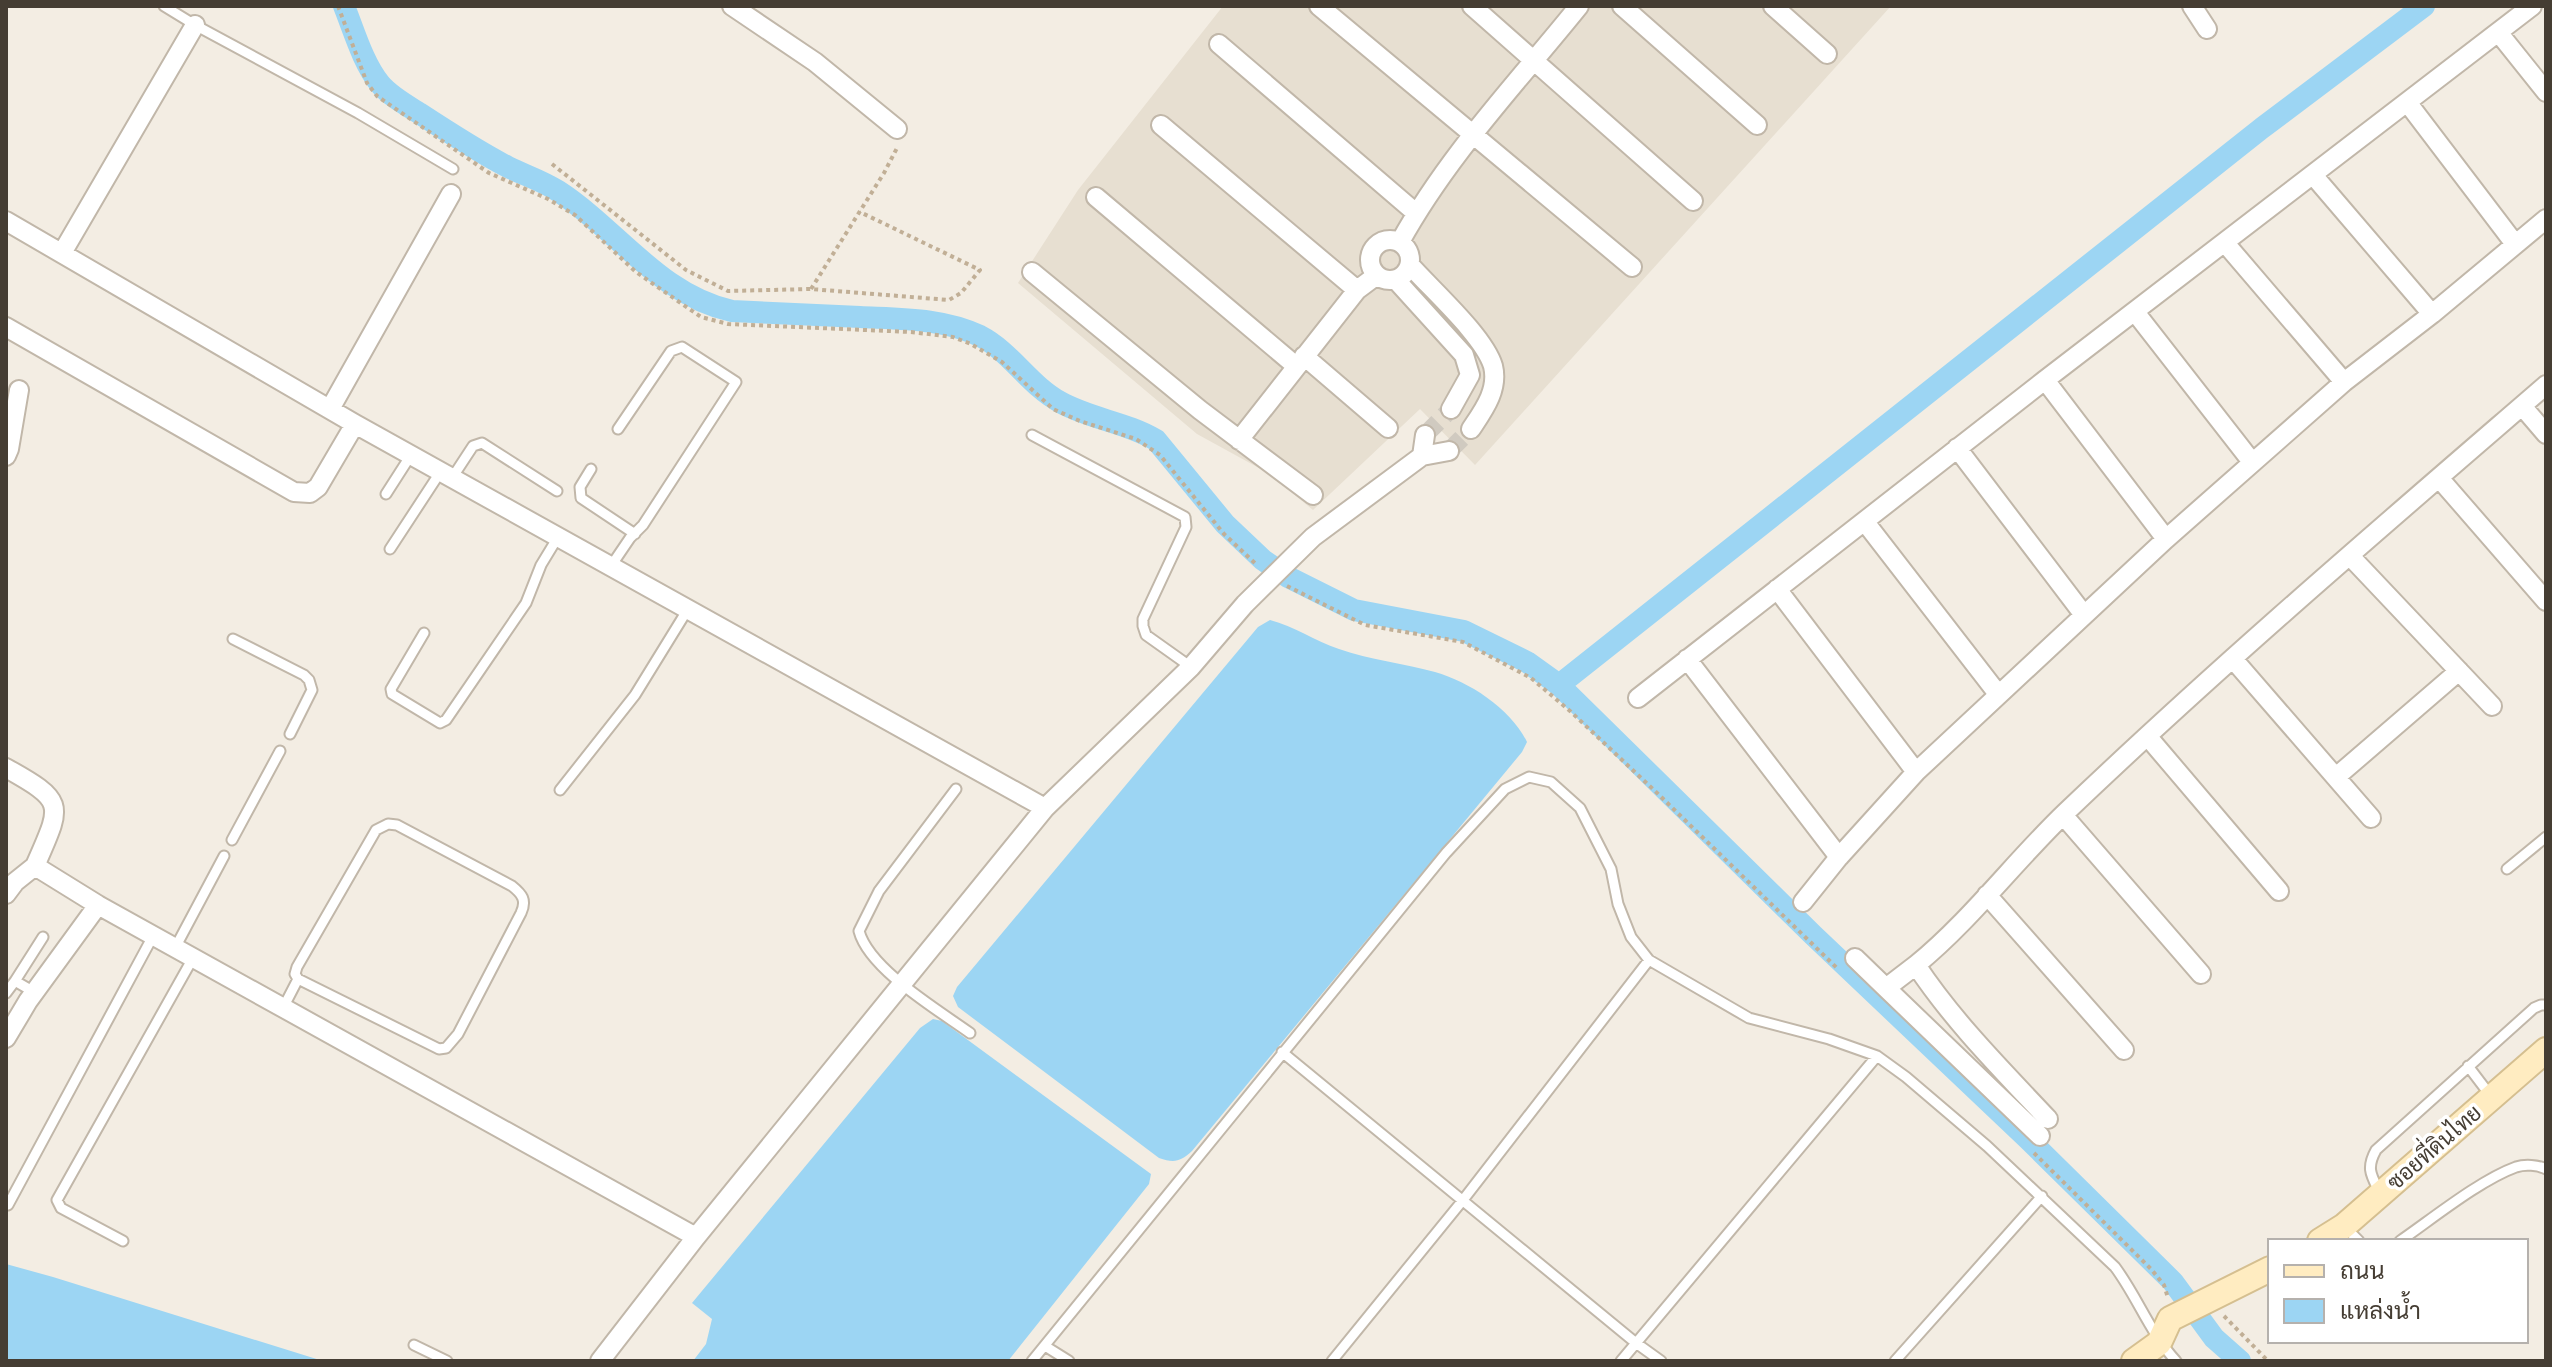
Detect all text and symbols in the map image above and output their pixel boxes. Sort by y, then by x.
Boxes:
street label: ซอยที่ดินไทย [2378,1095,2486,1195]
legend [2268,1239,2528,1343]
text: ถนน [2340,1255,2385,1284]
text: แหล่งน้ำ [2340,1291,2421,1324]

